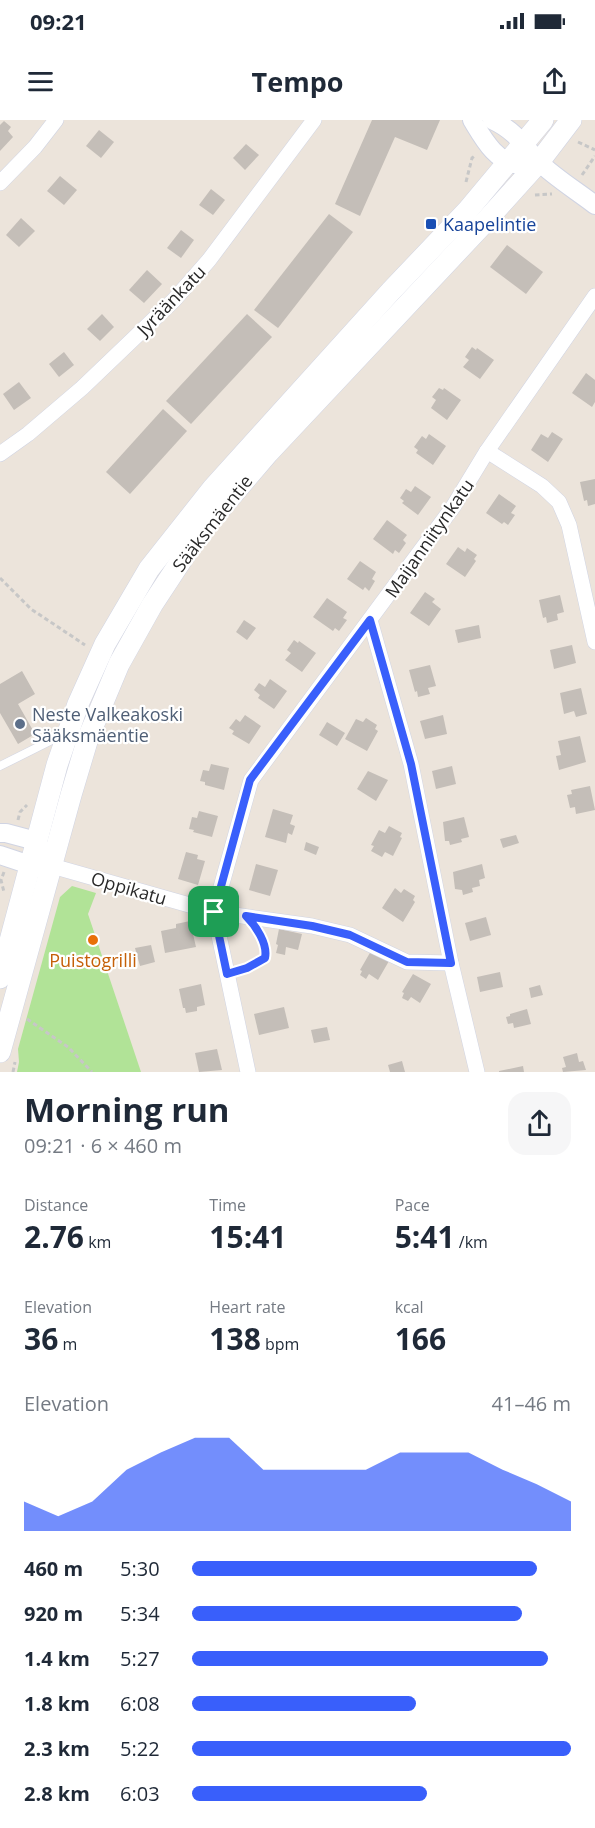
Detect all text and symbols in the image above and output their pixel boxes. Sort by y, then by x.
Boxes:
text: 09:21 [30,6,87,36]
text: Tempo [252,63,343,100]
icon: menu [24,65,57,98]
icon: share [538,65,571,98]
place label: Kaapelintie [443,212,536,236]
marker: Kaapelintie [424,217,438,231]
street label: Jyräänkatu [130,260,211,342]
street label: Sääksmäentie [167,470,257,576]
street label: Maijanniitynkatu [379,474,479,602]
place label: Neste Valkeakoski Sääksmäentie [32,702,183,747]
marker: Neste Valkeakoski Sääksmäentie [13,717,27,731]
street label: Oppikatu [88,866,170,910]
pin [188,886,239,937]
icon: arrive [197,895,230,928]
marker: Puistogrilli [86,933,100,947]
place label: Puistogrilli [49,948,137,972]
text: Morning run [24,1087,230,1132]
button: share [508,1092,571,1155]
text: 09:21 · 6 × 460 m [24,1132,182,1159]
text: Distance [24,1194,88,1216]
text: Time [209,1194,246,1216]
text: Pace [395,1194,430,1216]
text: 2.76 [24,1216,84,1257]
text: 15:41 [209,1216,287,1257]
text: 5:41 [395,1216,455,1257]
text: km [84,1231,111,1253]
text: /km [455,1231,488,1253]
text: Elevation [24,1296,92,1318]
text: Heart rate [209,1296,286,1318]
text: kcal [395,1296,424,1318]
text: 36 [24,1318,58,1359]
text: 138 [209,1318,261,1359]
text: 166 [395,1318,446,1359]
text: m [58,1333,77,1355]
text: bpm [261,1333,299,1355]
text: Elevation [24,1390,109,1417]
text: 41–46 m [492,1390,571,1417]
text: 460 m [24,1555,83,1582]
text: 5:30 [120,1555,160,1582]
text: 920 m [24,1600,83,1627]
text: 5:34 [120,1600,160,1627]
text: 1.4 km [24,1645,90,1672]
text: 5:27 [120,1645,160,1672]
text: 1.8 km [24,1690,90,1717]
text: 6:08 [120,1690,160,1717]
text: 2.3 km [24,1735,90,1762]
text: 5:22 [120,1735,160,1762]
text: 2.8 km [24,1780,90,1807]
text: 6:03 [120,1780,160,1807]

